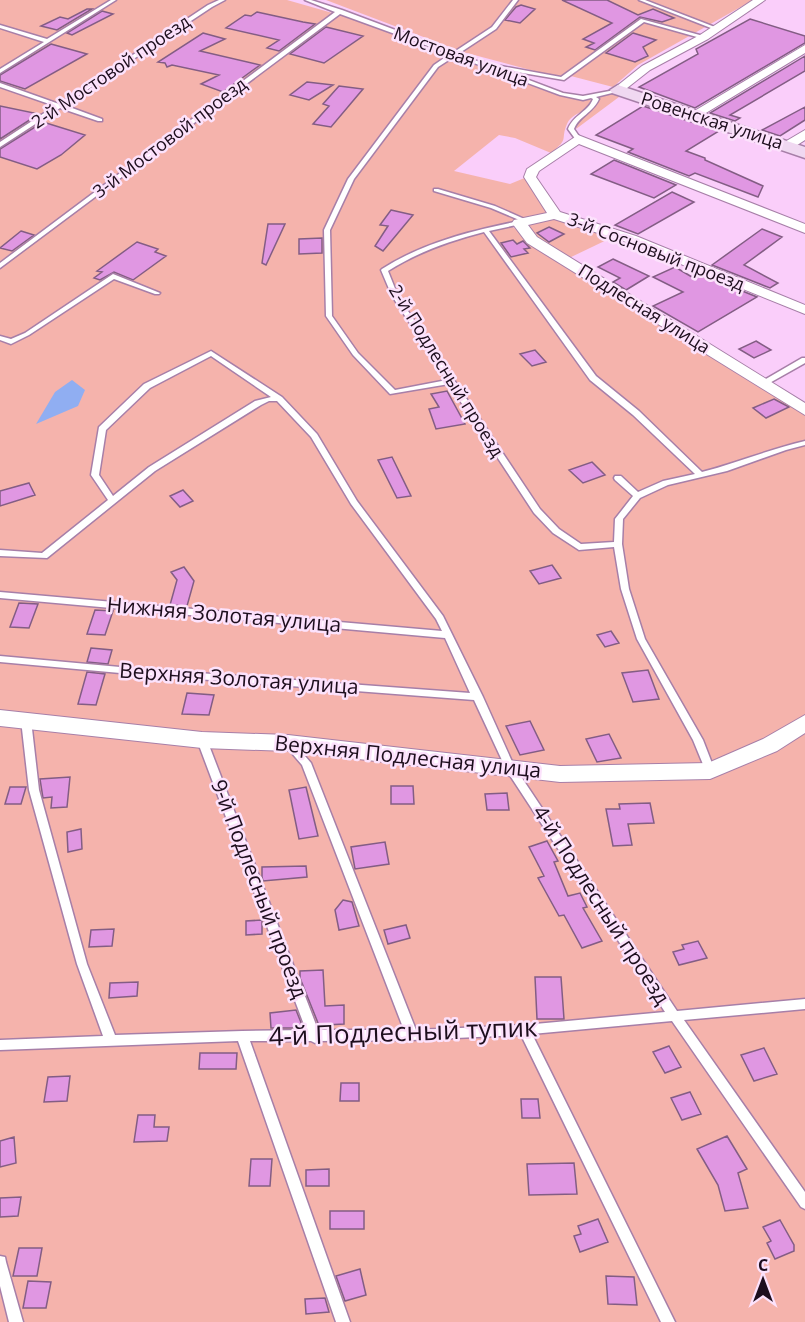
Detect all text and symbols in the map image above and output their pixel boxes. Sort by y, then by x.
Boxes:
street label: 2-й Мостовой проезд [26,9,194,133]
street label: Мостовая улица [391,21,532,92]
street label: 3-й Мостовой проезд [88,71,251,203]
street label: Ровенская улица [638,86,786,154]
street label: 3-й Сосновый проезд [564,206,748,296]
street label: Подлесная улица [574,258,715,358]
street label: 2-й Подлесный проезд [384,280,510,461]
street label: Нижняя Золотая улица [106,590,342,638]
street label: Верхняя Золотая улица [118,656,360,700]
street label: Верхняя Подлесная улица [273,728,543,784]
street label: 9-й Подлесный проезд [205,775,315,1002]
street label: 4-й Подлесный проезд [527,799,677,1009]
street label: 4-й Подлесный тупик [268,1008,539,1054]
north arrow [733,1250,793,1310]
text: С [758,1254,768,1276]

